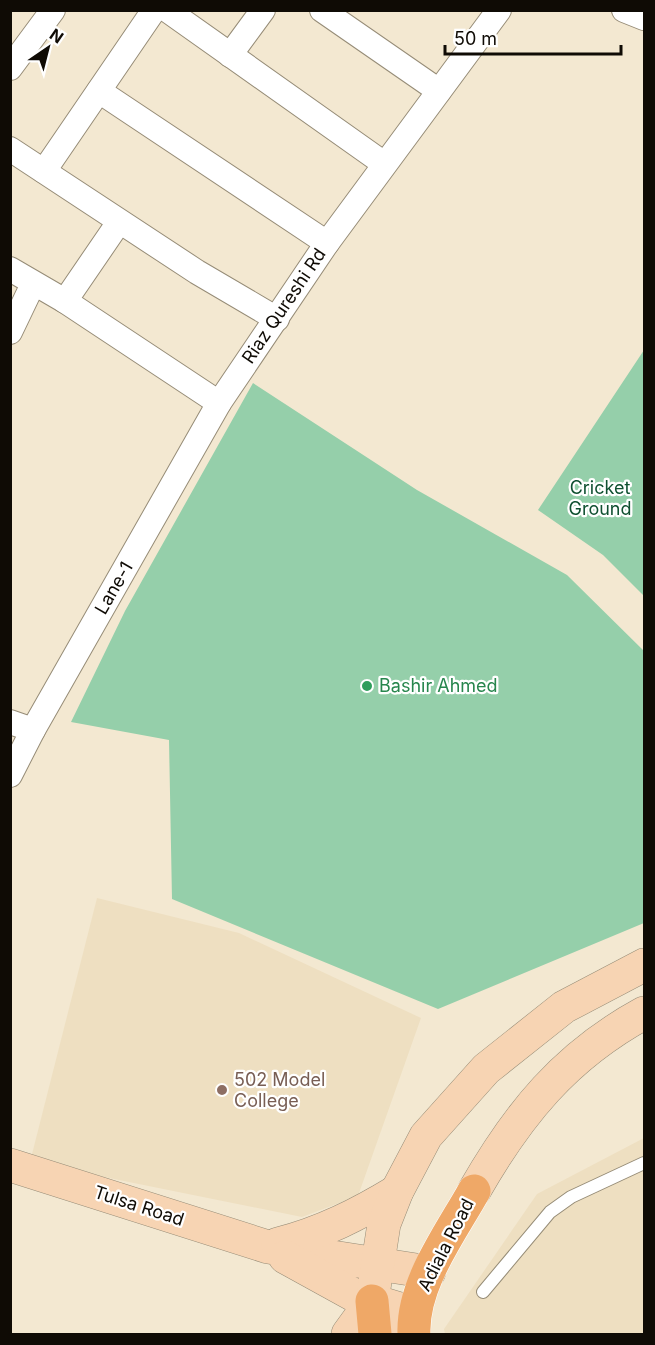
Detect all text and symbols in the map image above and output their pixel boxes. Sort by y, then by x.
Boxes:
north arrow [18,18,78,78]
scale bar [445,18,620,56]
text: N [46,24,67,47]
text: 50 m [454,28,497,49]
street label: Riaz Qureshi Rd [237,244,330,367]
park label: Cricket Ground [569,477,632,519]
street label: Lane-1 [90,558,137,618]
place label: Bashir Ahmed [379,675,498,696]
marker: Bashir Ahmed [360,679,374,693]
place label: 502 Model College [234,1069,325,1111]
marker: 502 Model College [215,1083,229,1097]
street label: Tulsa Road [91,1181,187,1230]
street label: Adiala Road [413,1195,478,1294]

